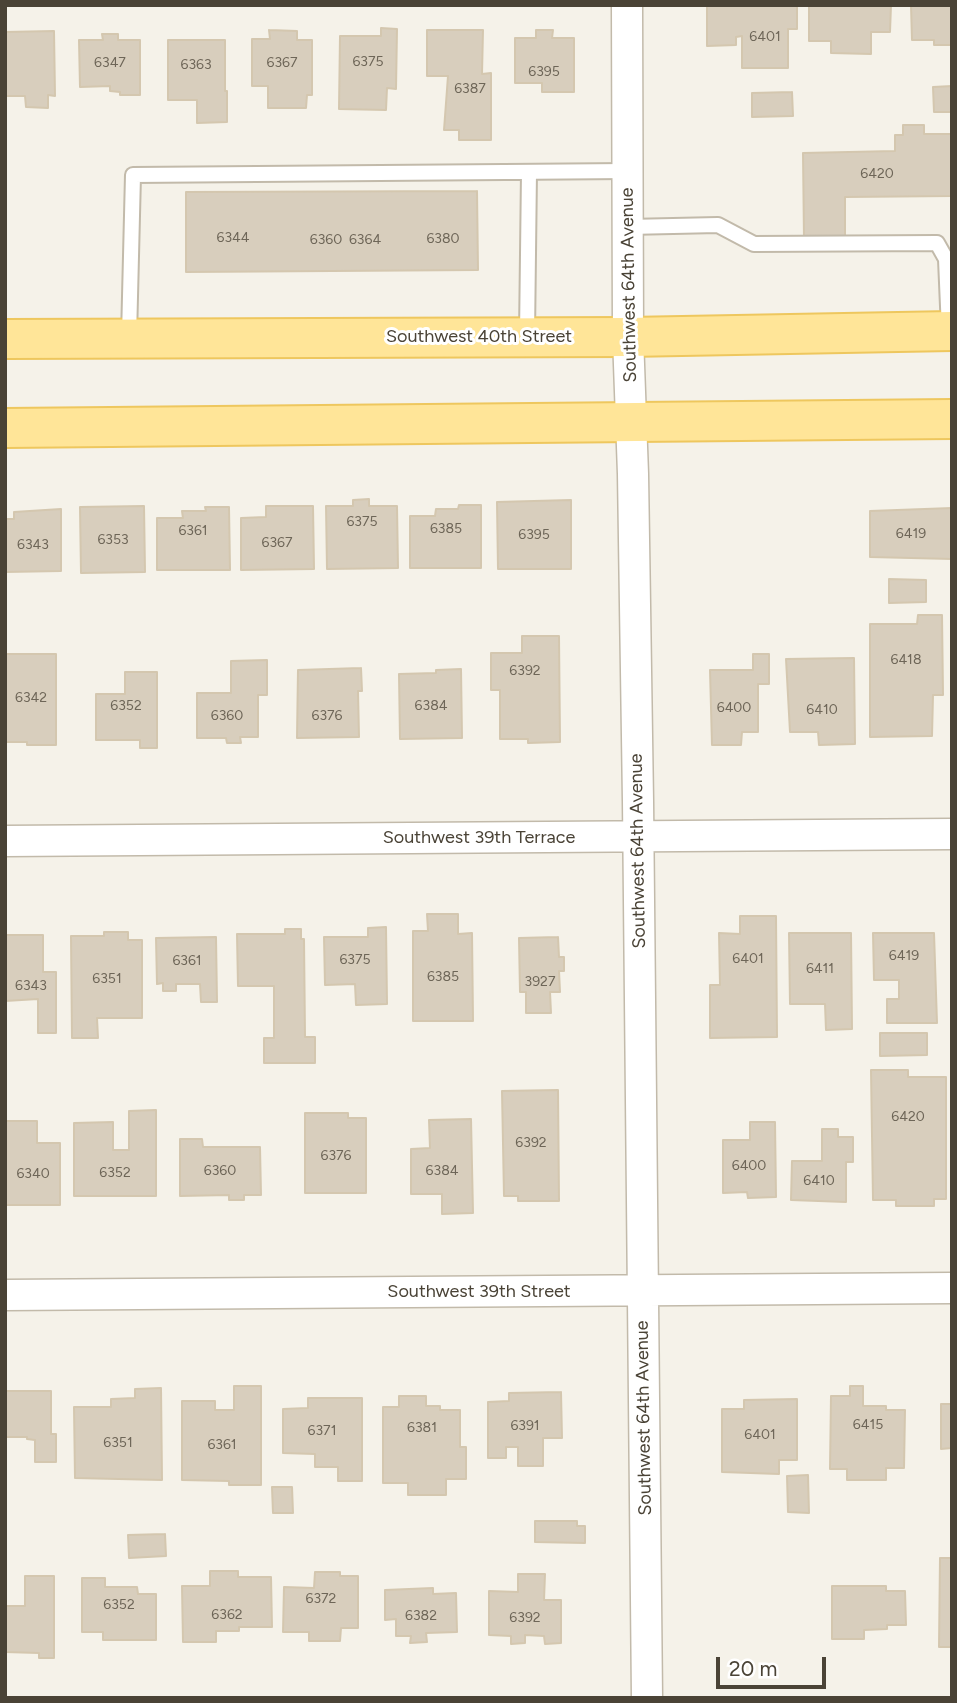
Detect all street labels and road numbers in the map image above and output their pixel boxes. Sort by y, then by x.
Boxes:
street label: Southwest 64th Avenue [616,187,642,383]
street label: Southwest 40th Street [386,326,572,348]
street label: Southwest 64th Avenue [625,753,651,949]
street label: Southwest 39th Terrace [383,827,575,849]
street label: Southwest 39th Street [387,1281,571,1303]
street label: Southwest 64th Avenue [631,1320,657,1516]

